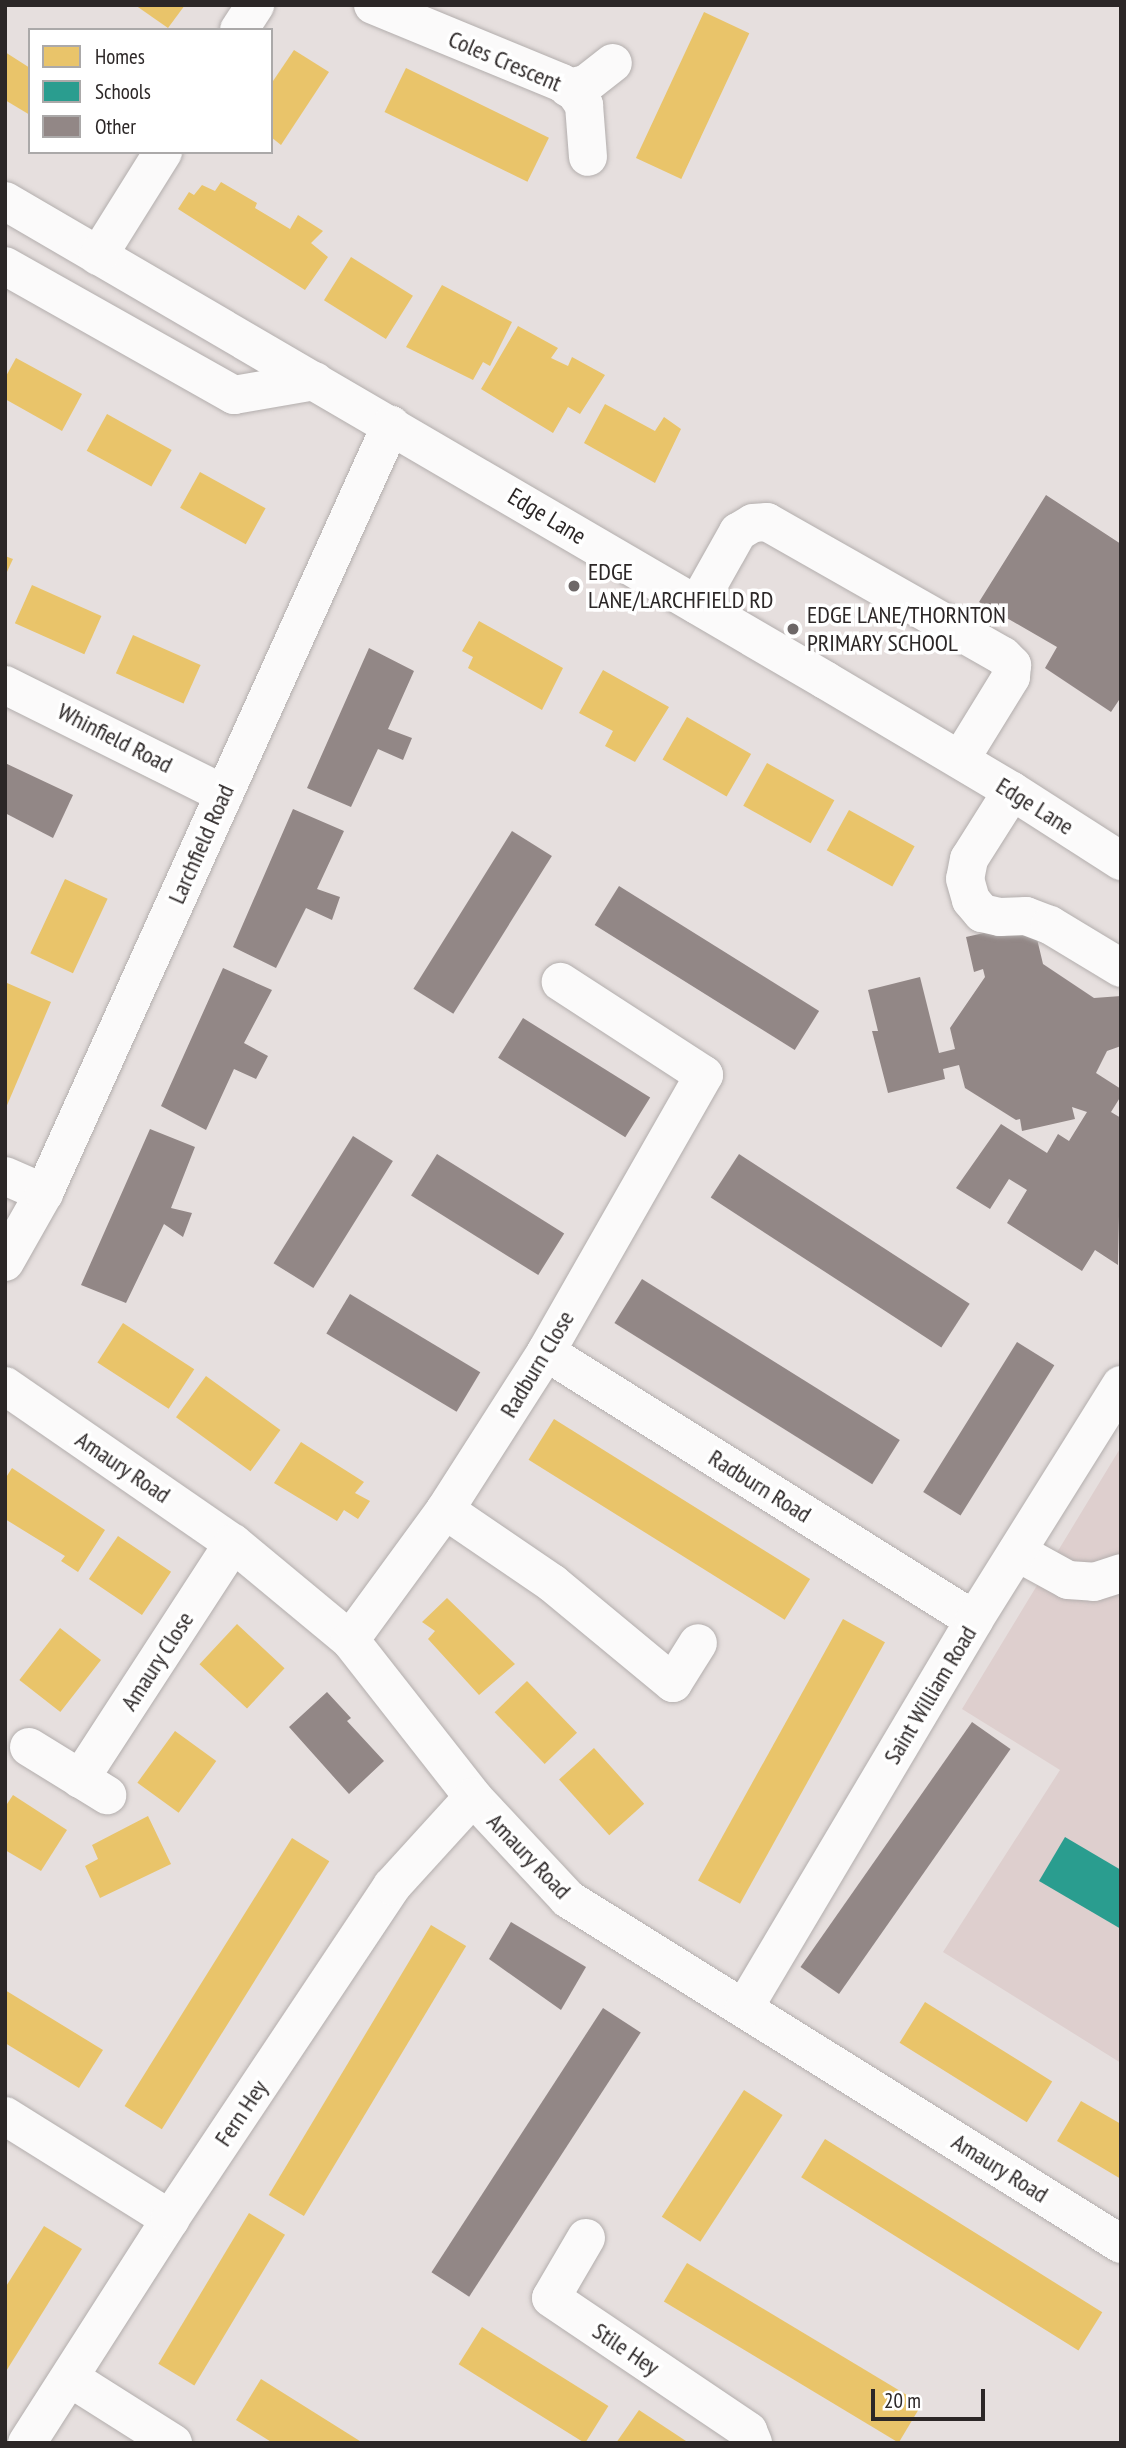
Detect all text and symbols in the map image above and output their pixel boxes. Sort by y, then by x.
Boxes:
street label: Coles Crescent [444,24,566,98]
legend [28,28,273,154]
text: Homes [95,43,145,70]
text: Schools [95,78,151,105]
text: Other [95,113,136,140]
street label: Edge Lane [503,482,591,550]
place label: EDGE LANE/LARCHFIELD RD [588,558,773,614]
marker: EDGE LANE/LARCHFIELD RD [566,578,582,594]
place label: EDGE LANE/THORNTON PRIMARY SCHOOL [807,601,1006,657]
marker: EDGE LANE/THORNTON PRIMARY SCHOOL [785,621,801,637]
street label: Whinfield Road [53,697,177,779]
street label: Edge Lane [991,771,1079,841]
street label: Larchfield Road [162,780,240,908]
street label: Radburn Close [494,1305,580,1423]
street label: Amaury Road [70,1425,176,1509]
street label: Radburn Road [703,1443,817,1529]
street label: Amaury Close [114,1606,200,1716]
street label: Saint William Road [877,1621,983,1769]
street label: Amaury Road [481,1807,577,1905]
street label: Fern Hey [209,2075,273,2151]
street label: Amaury Road [946,2127,1054,2209]
street label: Stile Hey [587,2316,665,2382]
scale bar [874,2374,988,2418]
text: 20 m [884,2387,921,2414]

